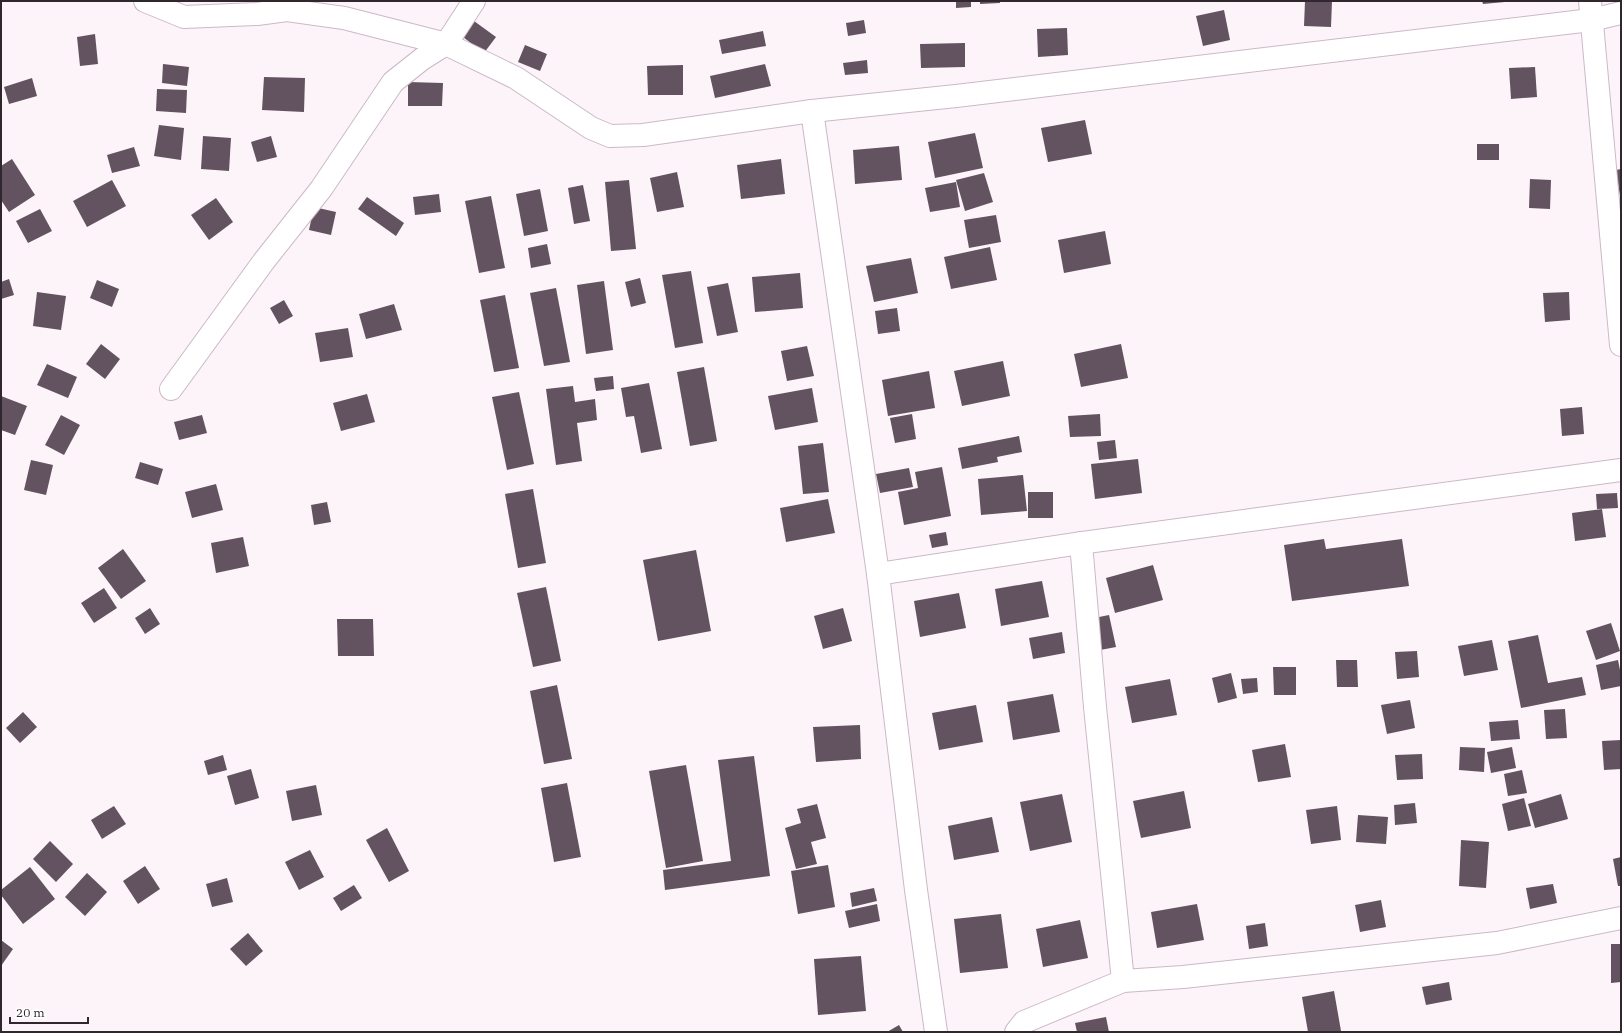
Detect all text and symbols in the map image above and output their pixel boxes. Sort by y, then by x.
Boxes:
scale bar [10,999,88,1025]
text: 20 m [16,1005,45,1020]

